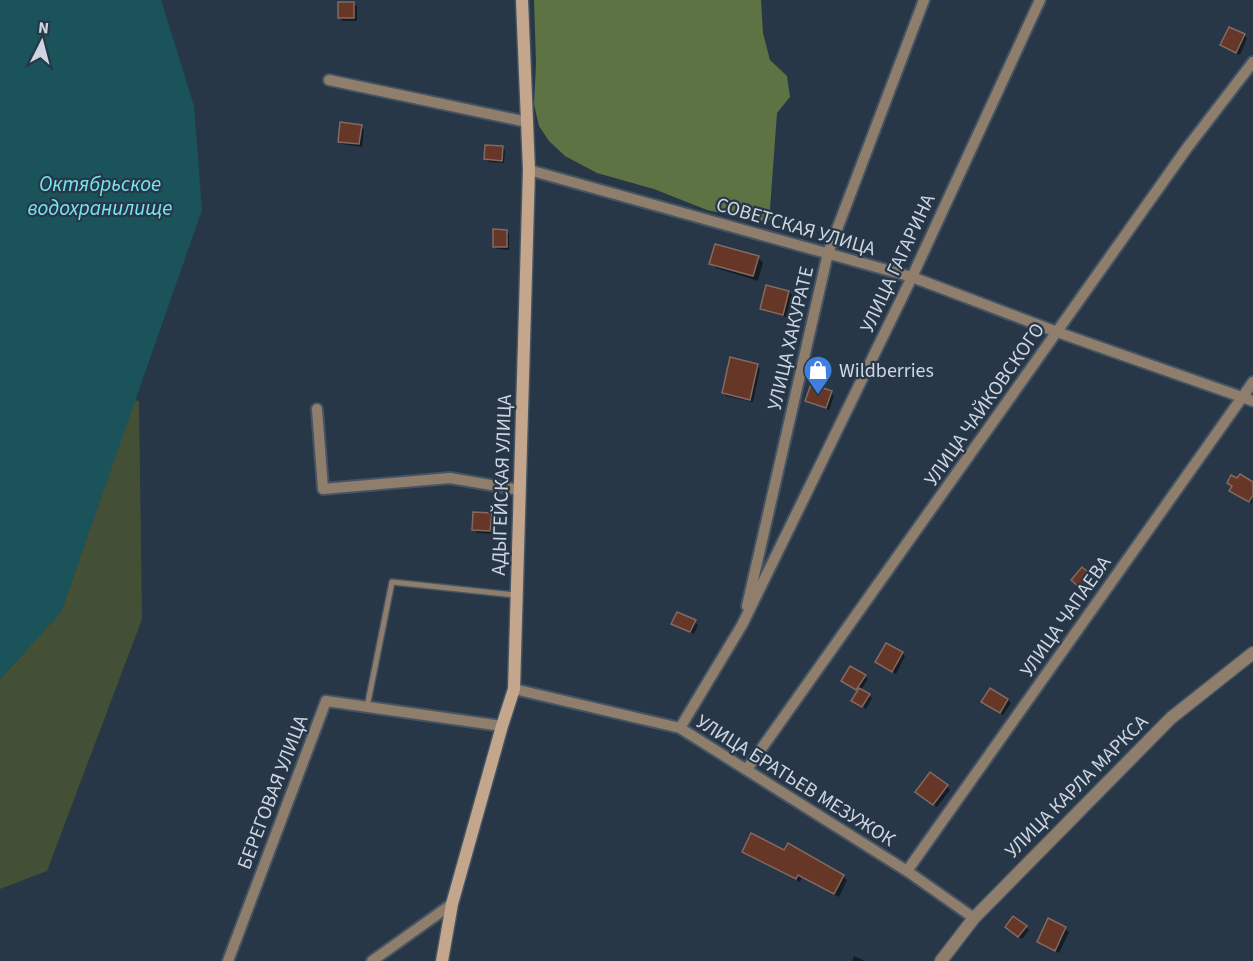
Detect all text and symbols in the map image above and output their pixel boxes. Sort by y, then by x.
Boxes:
north arrow [12,12,72,72]
text: N [37,17,50,40]
water label: Октябрьское водохранилище [28,169,172,223]
street label: УЛИЦА ГАГАРИНА [853,189,942,337]
street label: СОВЕТСКАЯ УЛИЦА [713,191,879,263]
street label: УЛИЦА ХАКУРАТЕ [761,264,821,413]
street label: УЛИЦА ЧАЙКОВСКОГО [918,317,1052,492]
shop icon: Wildberries [802,354,834,396]
place label: Wildberries [839,357,934,385]
street label: АДЫГЕЙСКАЯ УЛИЦА [485,394,519,576]
street label: УЛИЦА ЧАПАЕВА [1014,550,1118,683]
street label: УЛИЦА БРАТЬЕВ МЕЗУЖОК [691,708,901,854]
street label: УЛИЦА КАРЛА МАРКСА [999,709,1155,865]
street label: БЕРЕГОВАЯ УЛИЦА [231,711,315,874]

